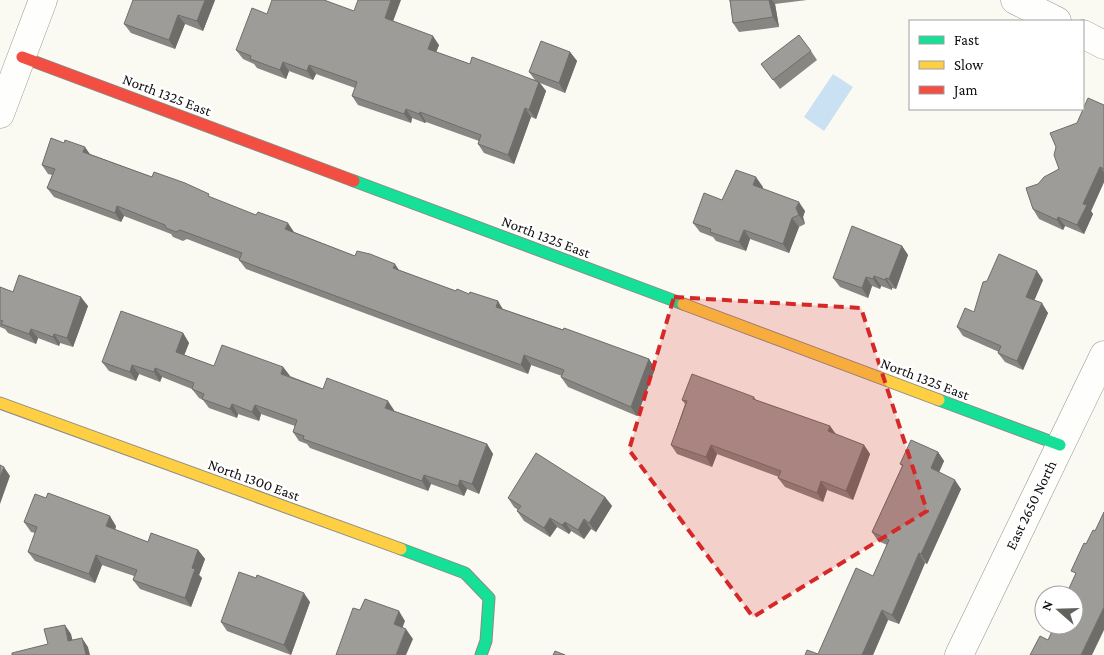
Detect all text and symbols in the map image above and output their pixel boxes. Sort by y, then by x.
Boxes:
legend [909,20,1084,110]
text: Fast [954,32,980,48]
text: Slow [954,57,984,73]
street label: North 1325 East [121,71,214,120]
text: Jam [952,82,977,99]
street label: North 1325 East [500,213,593,262]
street label: North 1325 East [879,355,972,404]
street label: North 1300 East [206,456,303,504]
street label: East 2650 North [1002,458,1060,552]
north arrow [1034,585,1084,635]
text: N [1038,598,1056,613]

